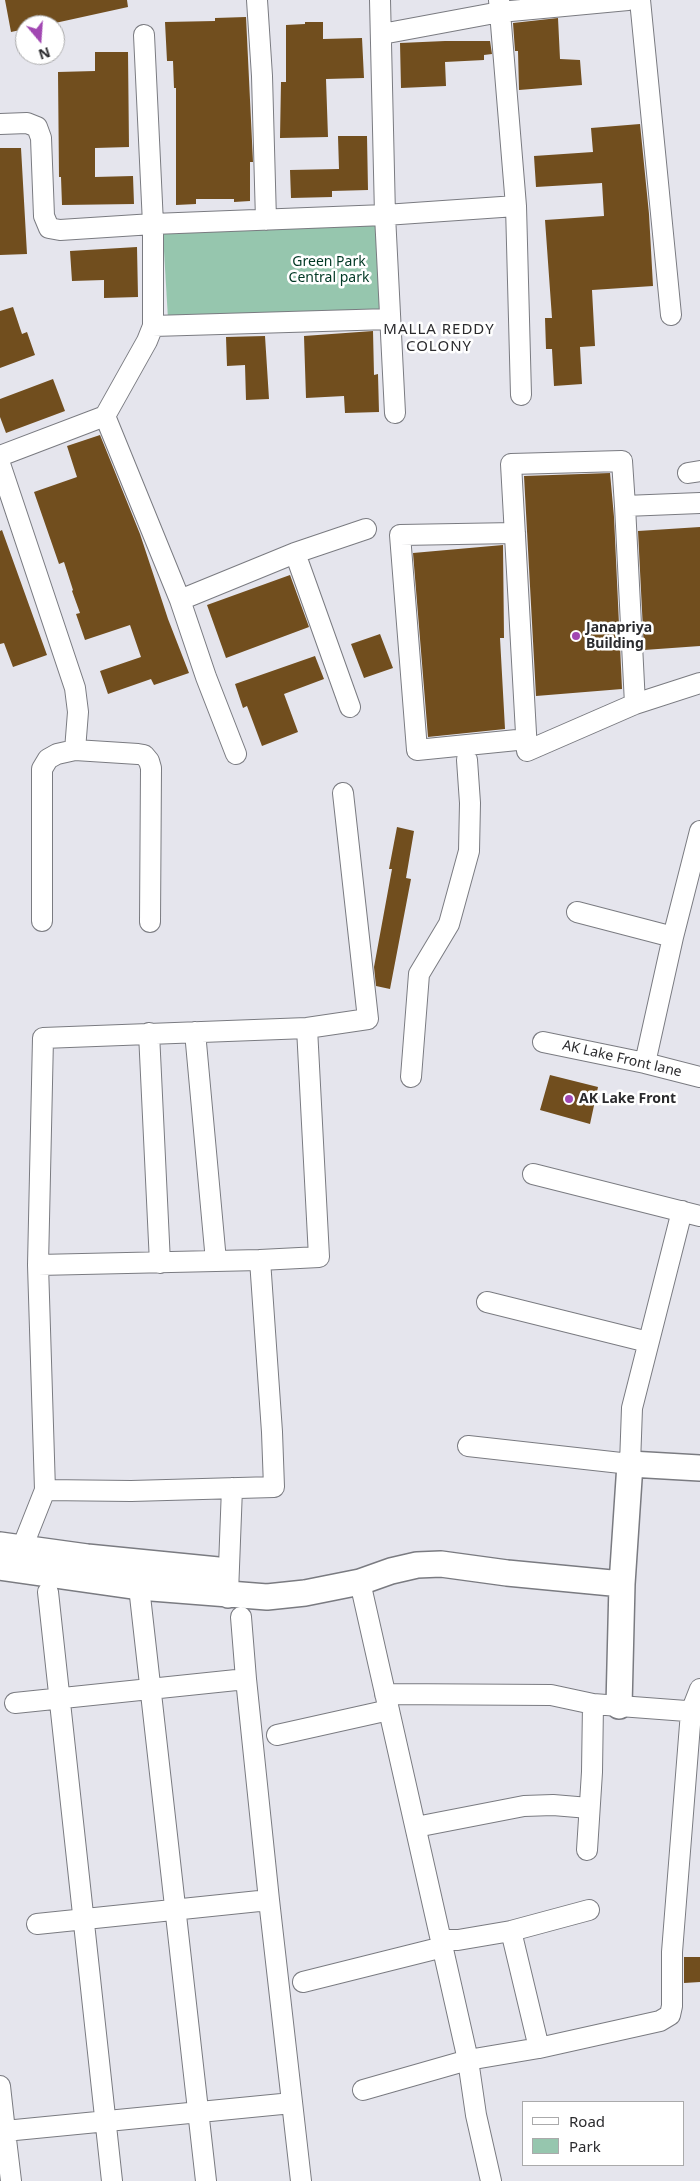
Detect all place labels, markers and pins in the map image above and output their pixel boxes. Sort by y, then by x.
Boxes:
place label: Janapriya Building [586,620,652,652]
marker: Janapriya Building [570,630,582,642]
place label: AK Lake Front [579,1091,676,1107]
marker: AK Lake Front [563,1093,575,1105]

